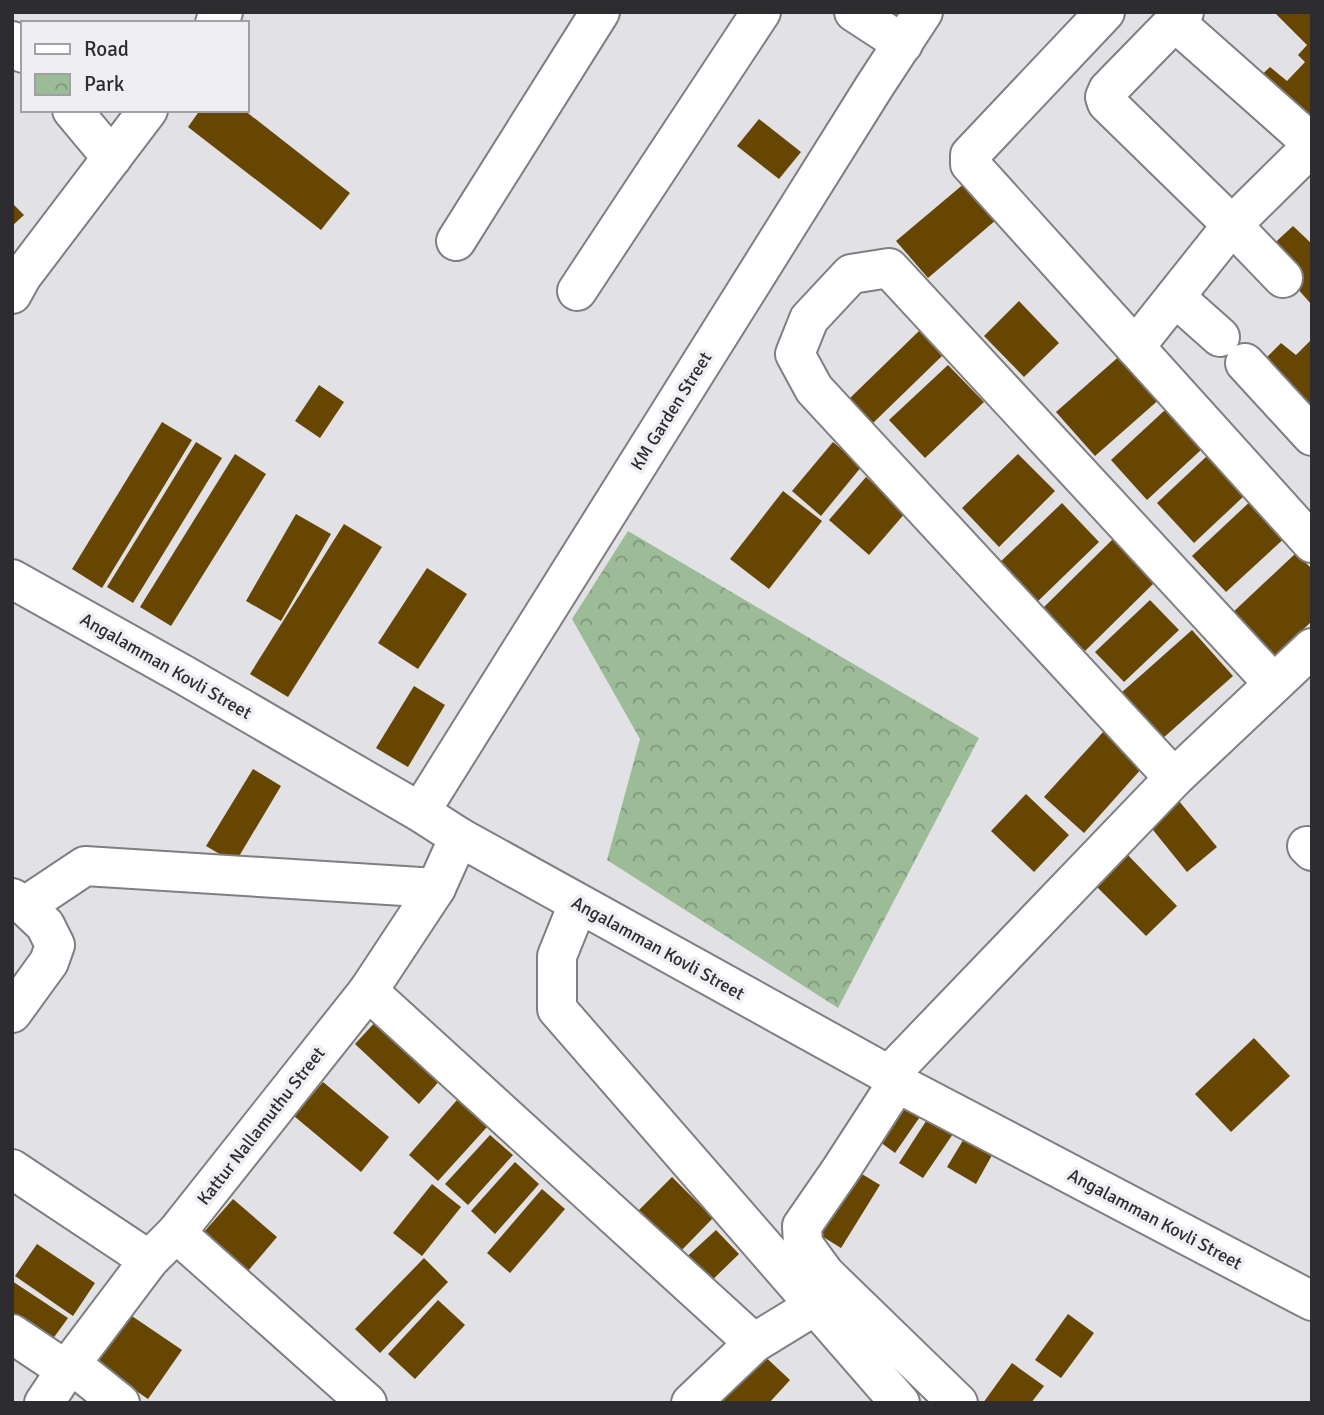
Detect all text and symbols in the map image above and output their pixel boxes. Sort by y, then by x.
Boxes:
legend [21,21,248,112]
text: Road [84,36,129,62]
text: Park [84,71,125,97]
street label: KM Garden Street [626,348,716,474]
street label: Angalamman Kovli Street [76,608,256,724]
street label: Angalamman Kovli Street [568,891,748,1005]
street label: Kattur Nallamuthu Street [192,1043,330,1209]
street label: Angalamman Kovli Street [1064,1164,1246,1274]

